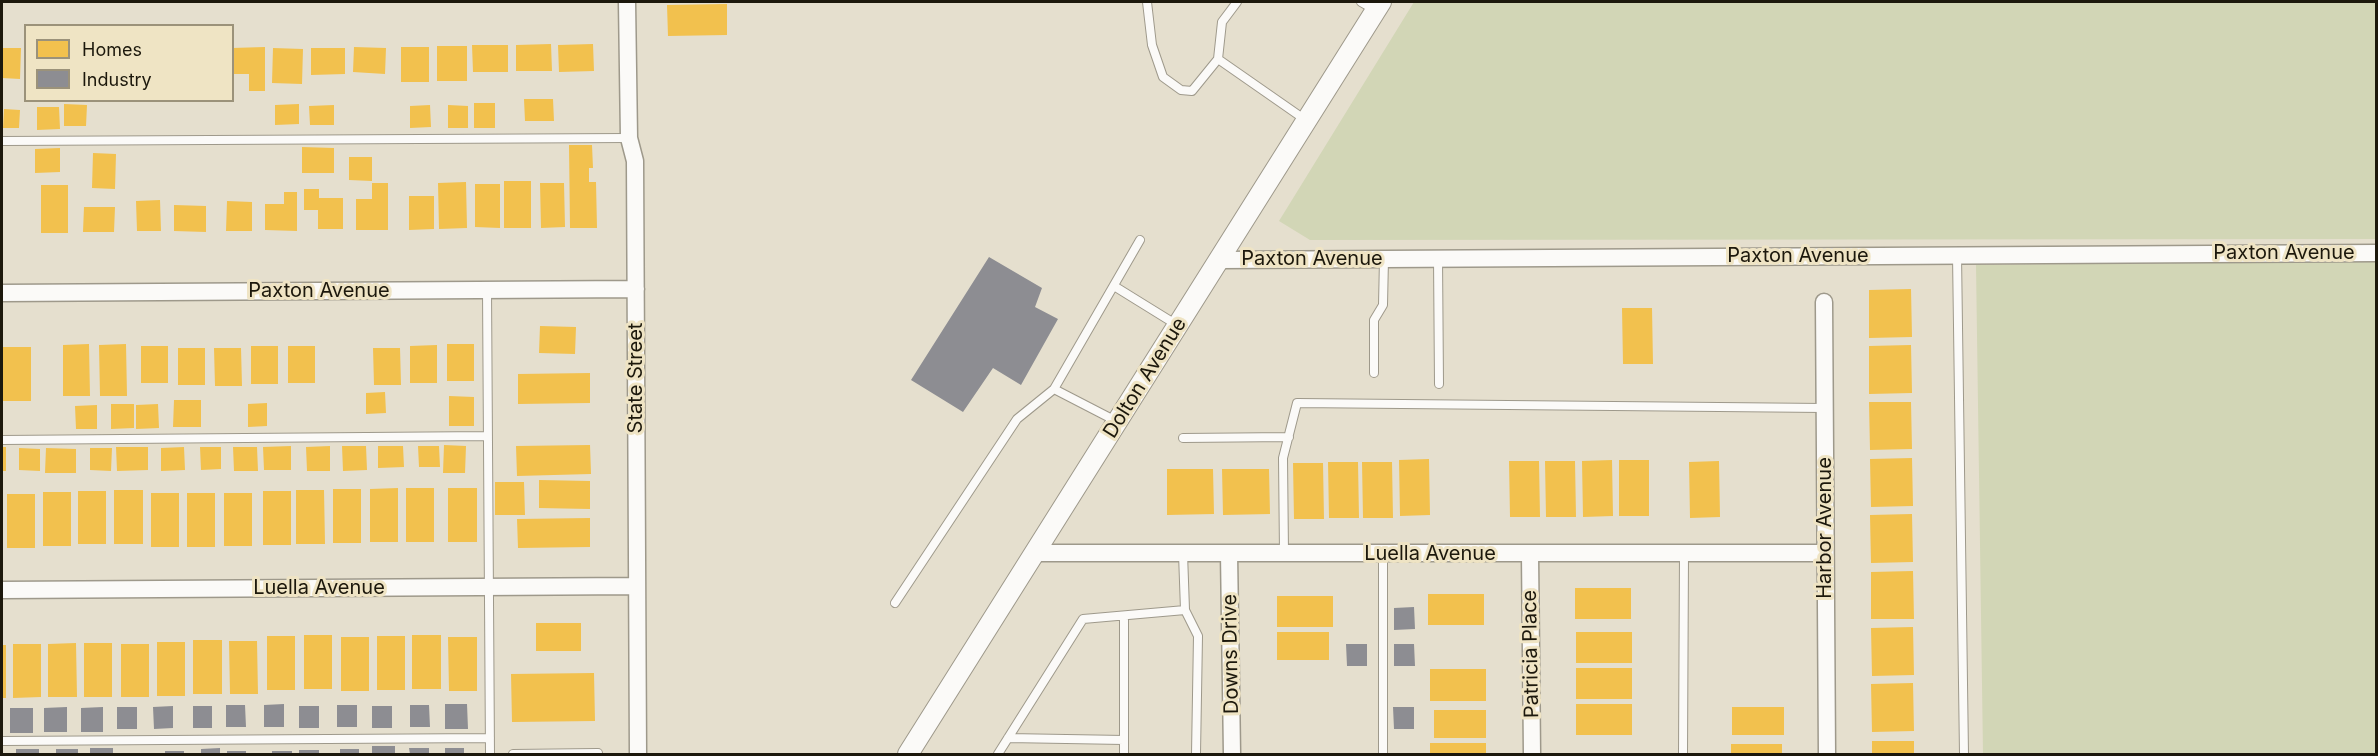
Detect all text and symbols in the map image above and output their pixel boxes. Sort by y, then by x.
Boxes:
legend [24,24,234,102]
text: Homes [82,39,142,60]
text: Industry [82,69,152,90]
street label: Paxton Avenue [2213,241,2355,265]
street label: Paxton Avenue [1727,244,1869,268]
street label: Paxton Avenue [1241,247,1383,271]
street label: Paxton Avenue [248,279,390,303]
street label: Dolton Avenue [1098,313,1192,443]
street label: State Street [624,323,648,433]
street label: Harbor Avenue [1813,457,1837,599]
street label: Luella Avenue [1364,542,1496,566]
street label: Luella Avenue [253,576,385,600]
street label: Patricia Place [1518,590,1544,718]
street label: Downs Drive [1218,594,1244,714]

